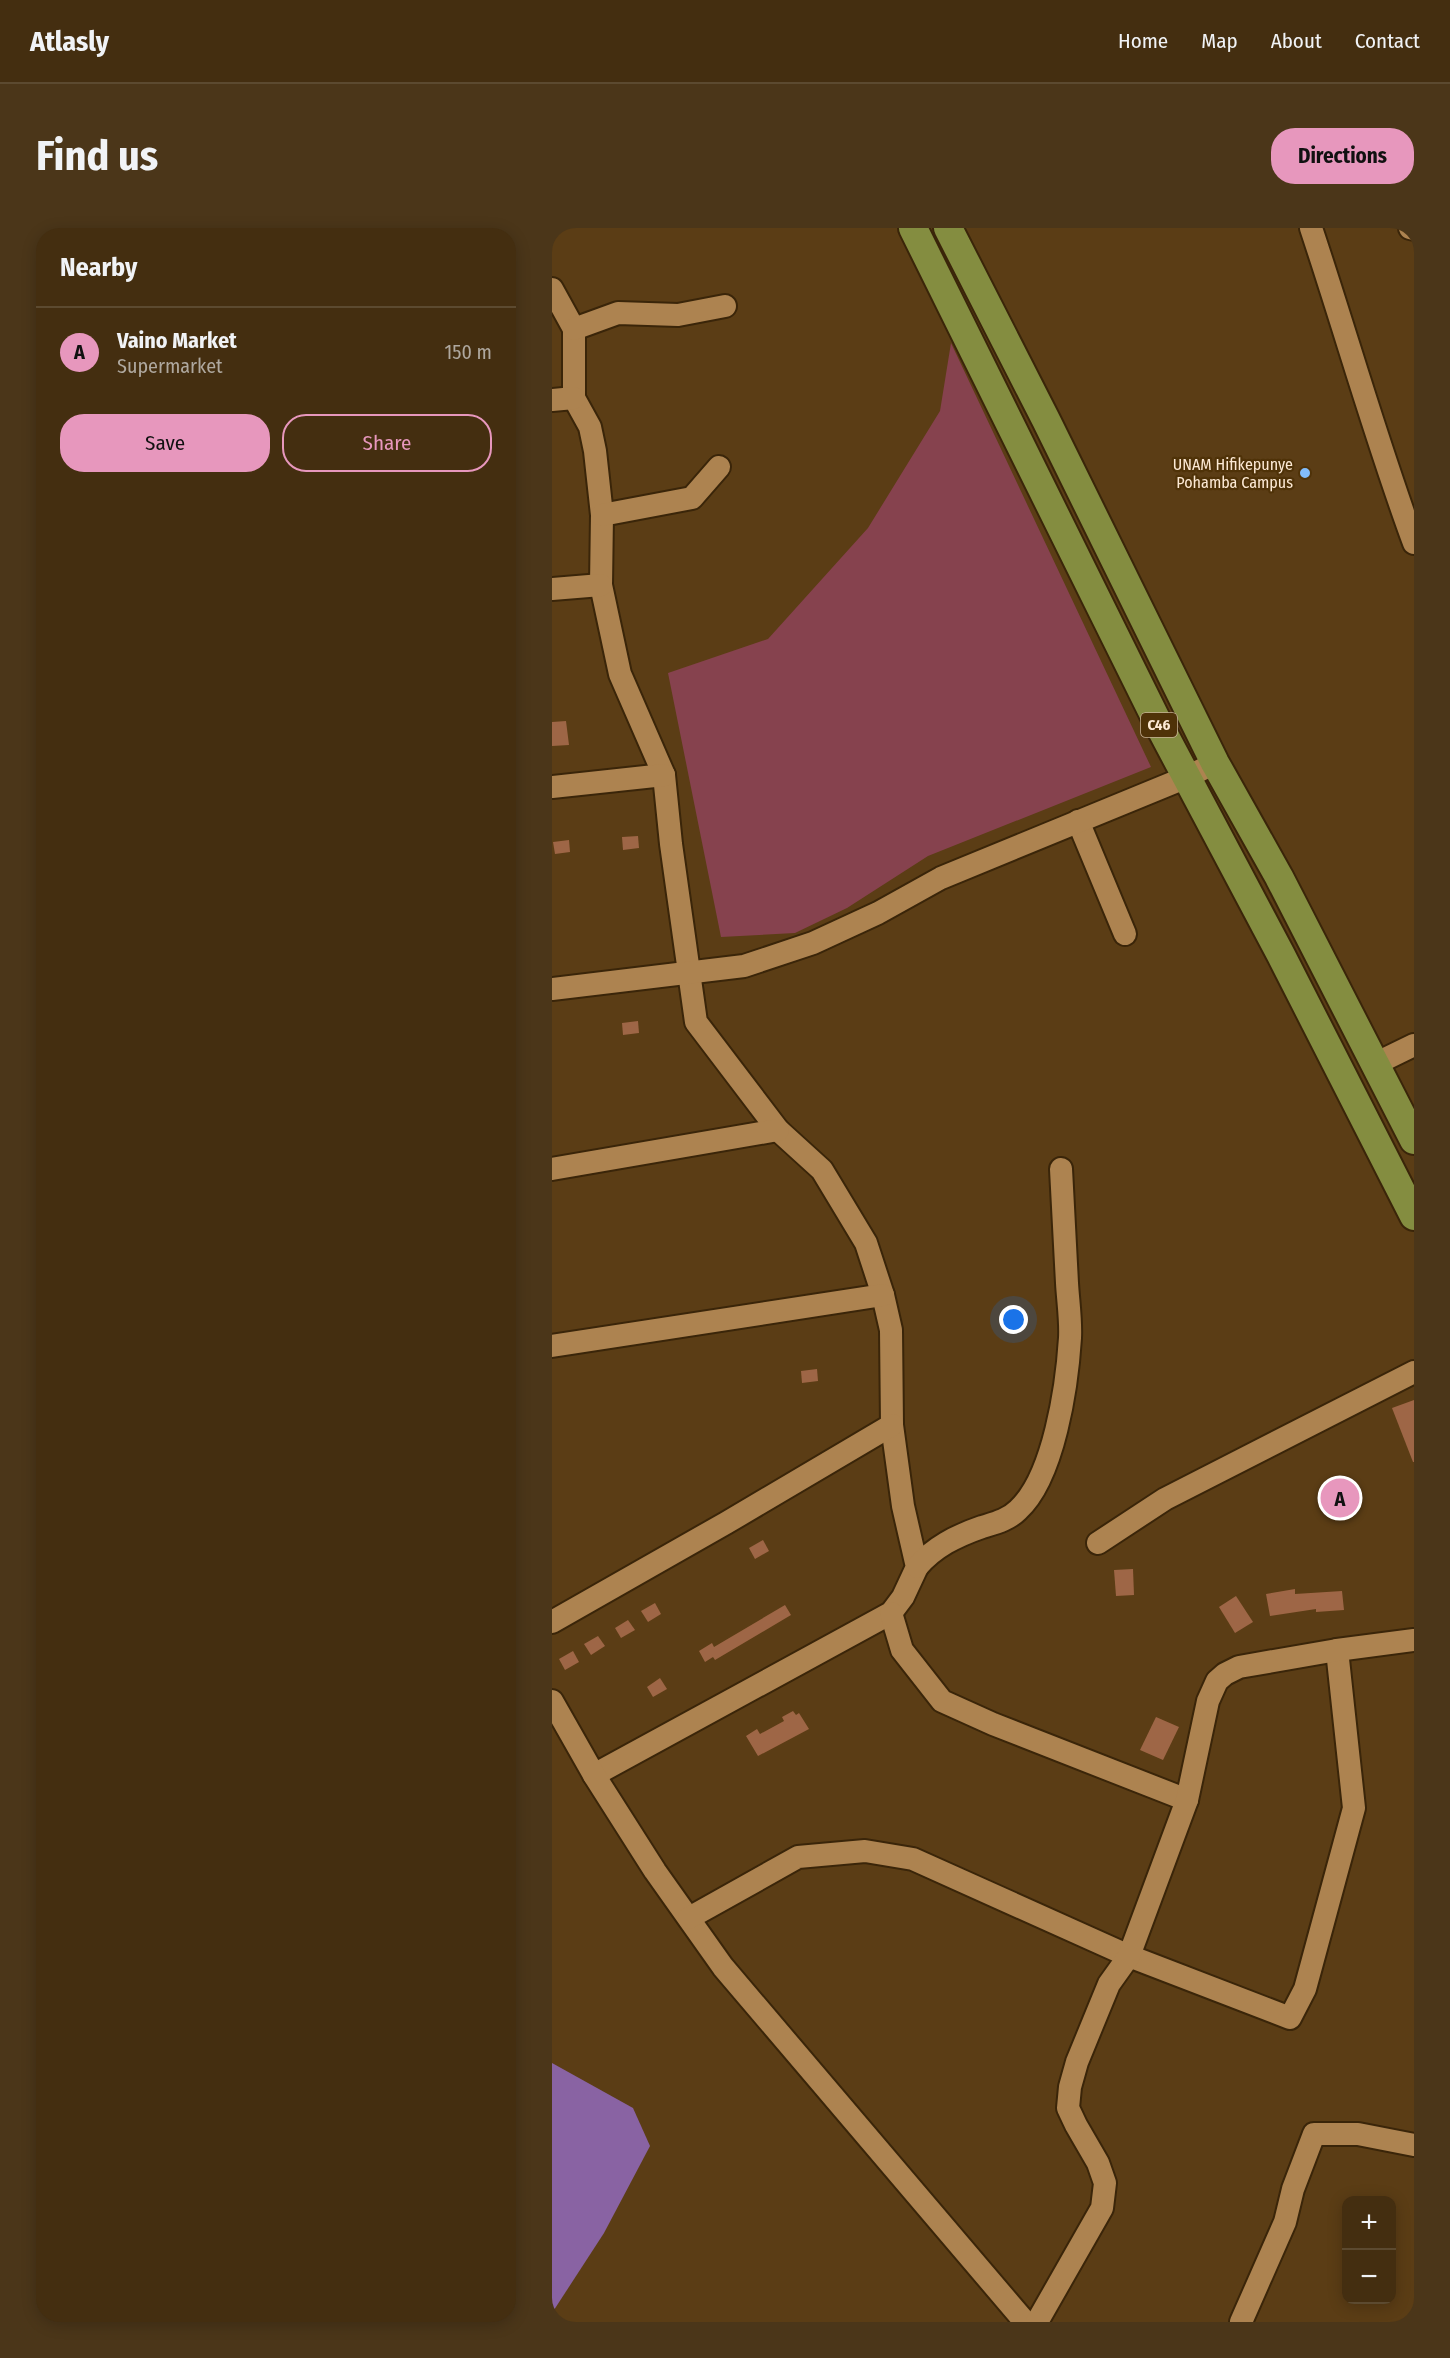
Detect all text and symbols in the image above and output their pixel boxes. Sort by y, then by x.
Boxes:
text: Atlasly [30,25,109,58]
text: Home [1118,28,1168,54]
text: Map [1201,28,1238,54]
text: About [1271,28,1322,54]
text: Contact [1355,28,1420,54]
button: Directions [1271,128,1414,184]
text: Find us [36,131,158,181]
text: Nearby [60,252,137,283]
text: Vaino Market [117,327,237,354]
text: A [74,340,85,364]
text: 150 m [445,340,492,364]
text: Supermarket [117,354,223,378]
button: Save [60,414,270,472]
button: Share [282,414,492,472]
place label: UNAM Hifikepunye Pohamba Campus [1173,455,1293,492]
marker: UNAM Hifikepunye Pohamba Campus [1298,466,1312,480]
road number: C46 [1141,713,1177,737]
your location [999,1305,1028,1334]
pin: A [1320,1476,1360,1520]
map controls [1342,2196,1396,2304]
button: + [1342,2196,1396,2250]
button: − [1342,2250,1396,2304]

